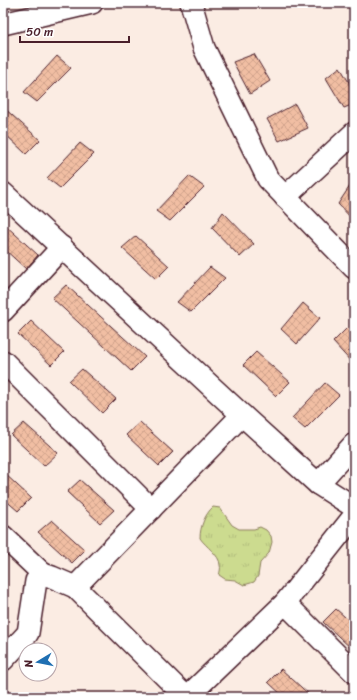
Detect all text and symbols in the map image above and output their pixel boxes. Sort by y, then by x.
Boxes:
scale bar [20,18,129,44]
text: 50 m [26,21,53,43]
north arrow [18,642,58,682]
text: N [19,658,39,670]

